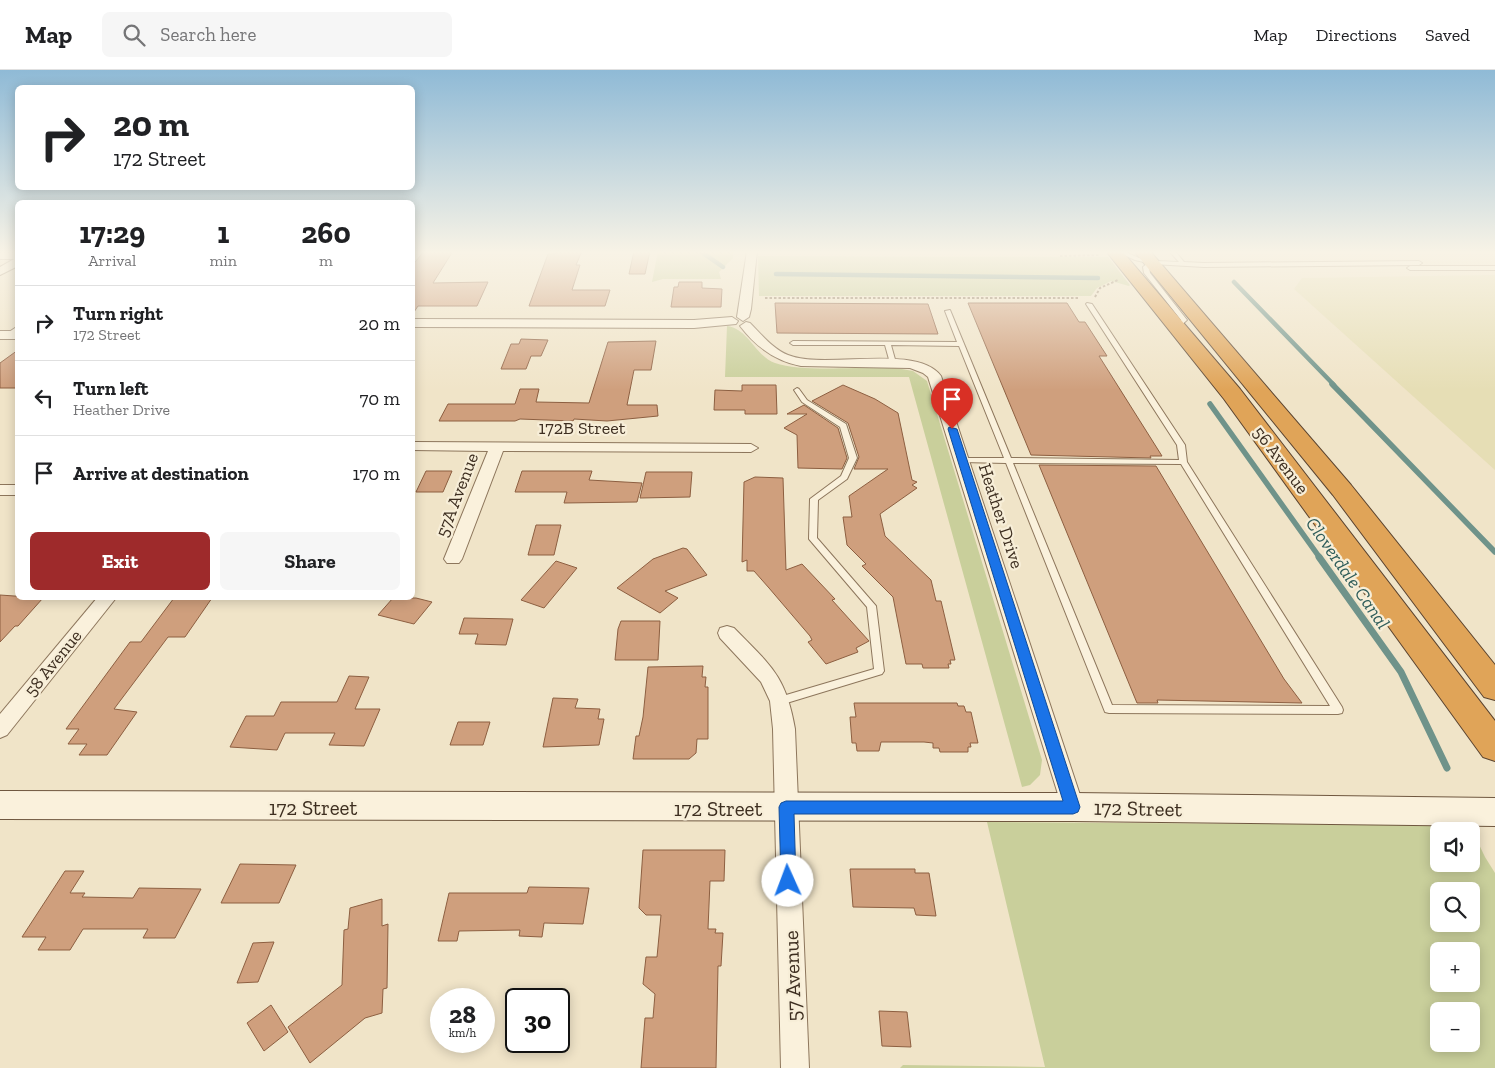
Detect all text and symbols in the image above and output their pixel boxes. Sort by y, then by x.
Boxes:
search box [102,12,452,57]
text: Map [25,20,72,49]
icon: search [120,21,148,49]
text: Search here [160,23,257,46]
text: Map [1253,24,1288,46]
text: Directions [1316,24,1397,46]
text: Saved [1425,24,1470,46]
text: 20 m [113,103,189,145]
icon: right [30,105,95,170]
text: 172 Street [113,145,206,172]
text: 17:29 [79,215,145,251]
text: 1 [217,215,229,251]
text: 260 [301,215,351,251]
text: Arrival [88,251,136,270]
text: min [210,251,237,270]
text: m [319,251,333,270]
text: Turn right [73,302,163,325]
icon: right [30,309,58,337]
text: 20 m [359,312,400,335]
text: 172 Street [73,325,140,344]
text: Turn left [73,377,148,400]
pin [931,378,973,429]
icon: left [30,384,58,412]
icon: arrive [938,385,966,413]
text: 70 m [359,387,400,410]
text: Heather Drive [73,400,170,419]
street label: 172B Street [539,417,626,439]
street label: 56 Avenue [1248,422,1314,498]
street label: 57A Avenue [431,450,483,540]
icon: arrive [30,459,58,487]
street label: Heather Drive [974,461,1028,571]
text: Arrive at destination [73,462,249,485]
text: 170 m [352,462,400,485]
water label: Cloverdale Canal [1301,513,1395,633]
button: Exit [30,532,210,590]
button: Share [220,532,400,590]
street label: 58 Avenue [19,625,87,701]
street label: 172 Street [269,795,357,820]
street label: 172 Street [1094,795,1183,821]
street label: 172 Street [674,796,762,821]
map controls [1430,822,1480,1052]
button: sound [1430,822,1480,872]
position arrow [761,854,813,906]
button: search [1430,882,1480,932]
street label: 57 Avenue [778,930,806,1022]
button: + [1430,942,1480,992]
speed limit sign: 30 [505,988,570,1053]
text: 28 [449,999,476,1029]
button: − [1430,1002,1480,1052]
text: km/h [449,1026,476,1040]

